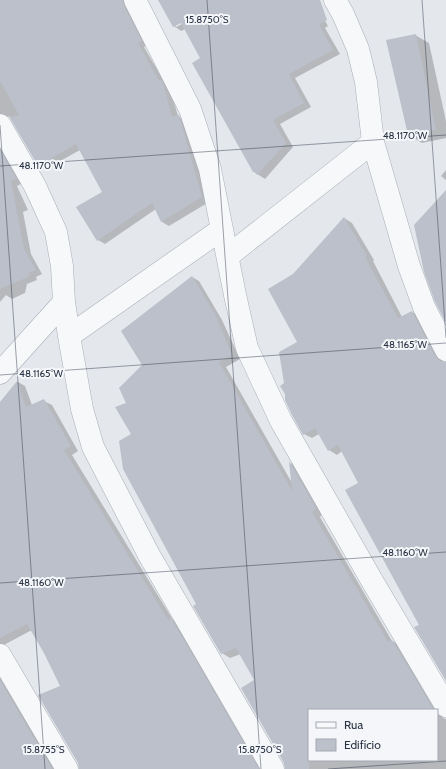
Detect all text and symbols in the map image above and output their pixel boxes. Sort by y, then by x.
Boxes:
text: 15.8750°S [186,13,229,26]
text: 48.1170°W [383,129,428,142]
text: 48.1170°W [19,159,64,172]
text: 48.1165°W [383,338,427,351]
text: 48.1165°W [19,367,63,380]
text: 48.1160°W [382,546,428,559]
text: 48.1160°W [18,576,64,589]
legend [308,709,438,761]
text: Rua [344,717,363,732]
text: Edifício [344,737,381,752]
text: 15.8755°S [23,743,65,756]
text: 15.8750°S [239,743,282,756]

